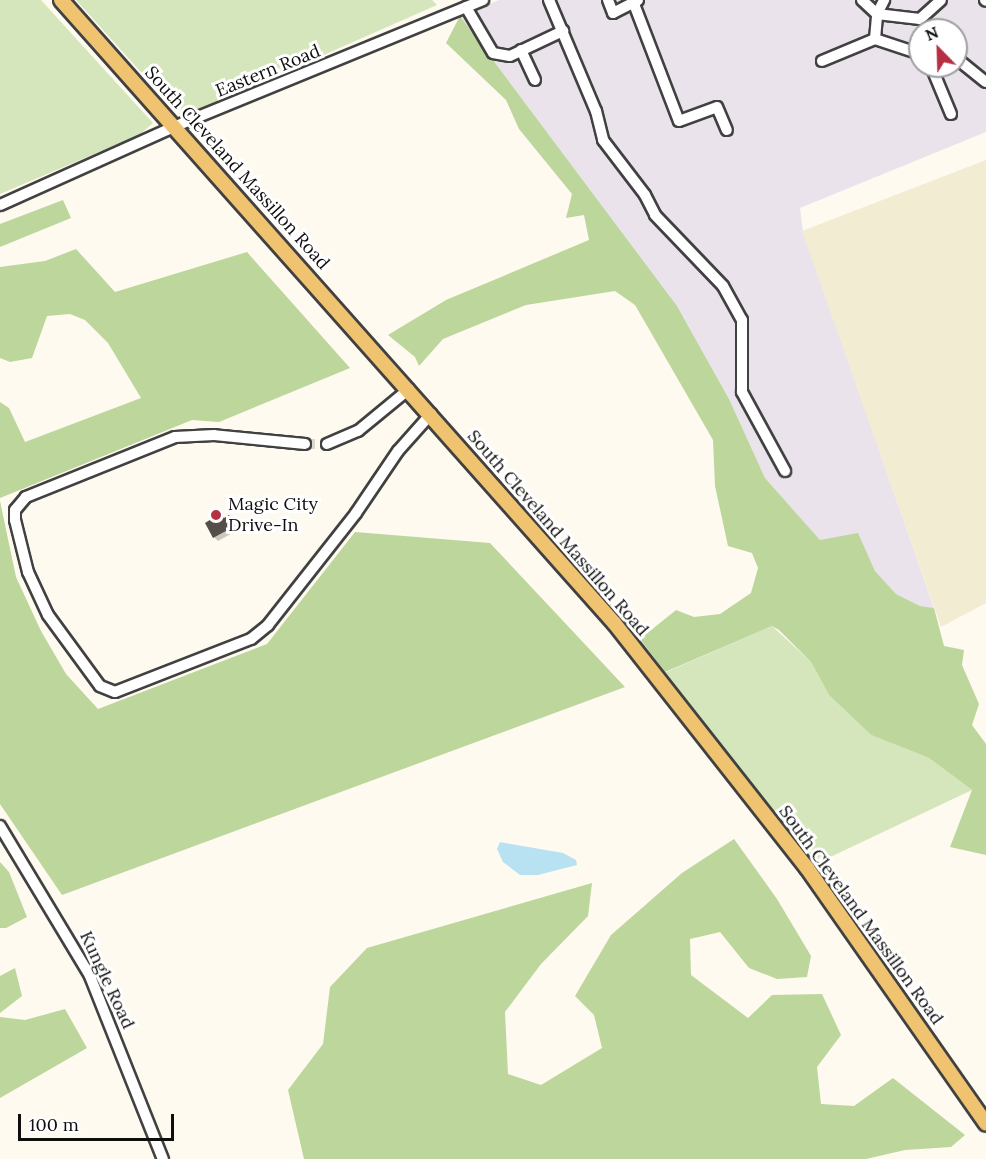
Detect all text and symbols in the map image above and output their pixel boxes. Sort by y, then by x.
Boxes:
north arrow [908,18,968,78]
text: N [922,22,941,45]
street label: Eastern Road [213,40,323,102]
street label: South Cleveland Massillon Road [140,62,334,274]
street label: South Cleveland Massillon Road [463,426,653,640]
place label: Magic City Drive-In [228,494,318,536]
marker: Magic City Drive-In [209,508,223,522]
street label: South Cleveland Massillon Road [774,801,948,1029]
street label: Kungle Road [75,928,139,1032]
scale bar [21,1102,177,1140]
text: 100 m [29,1113,79,1136]

